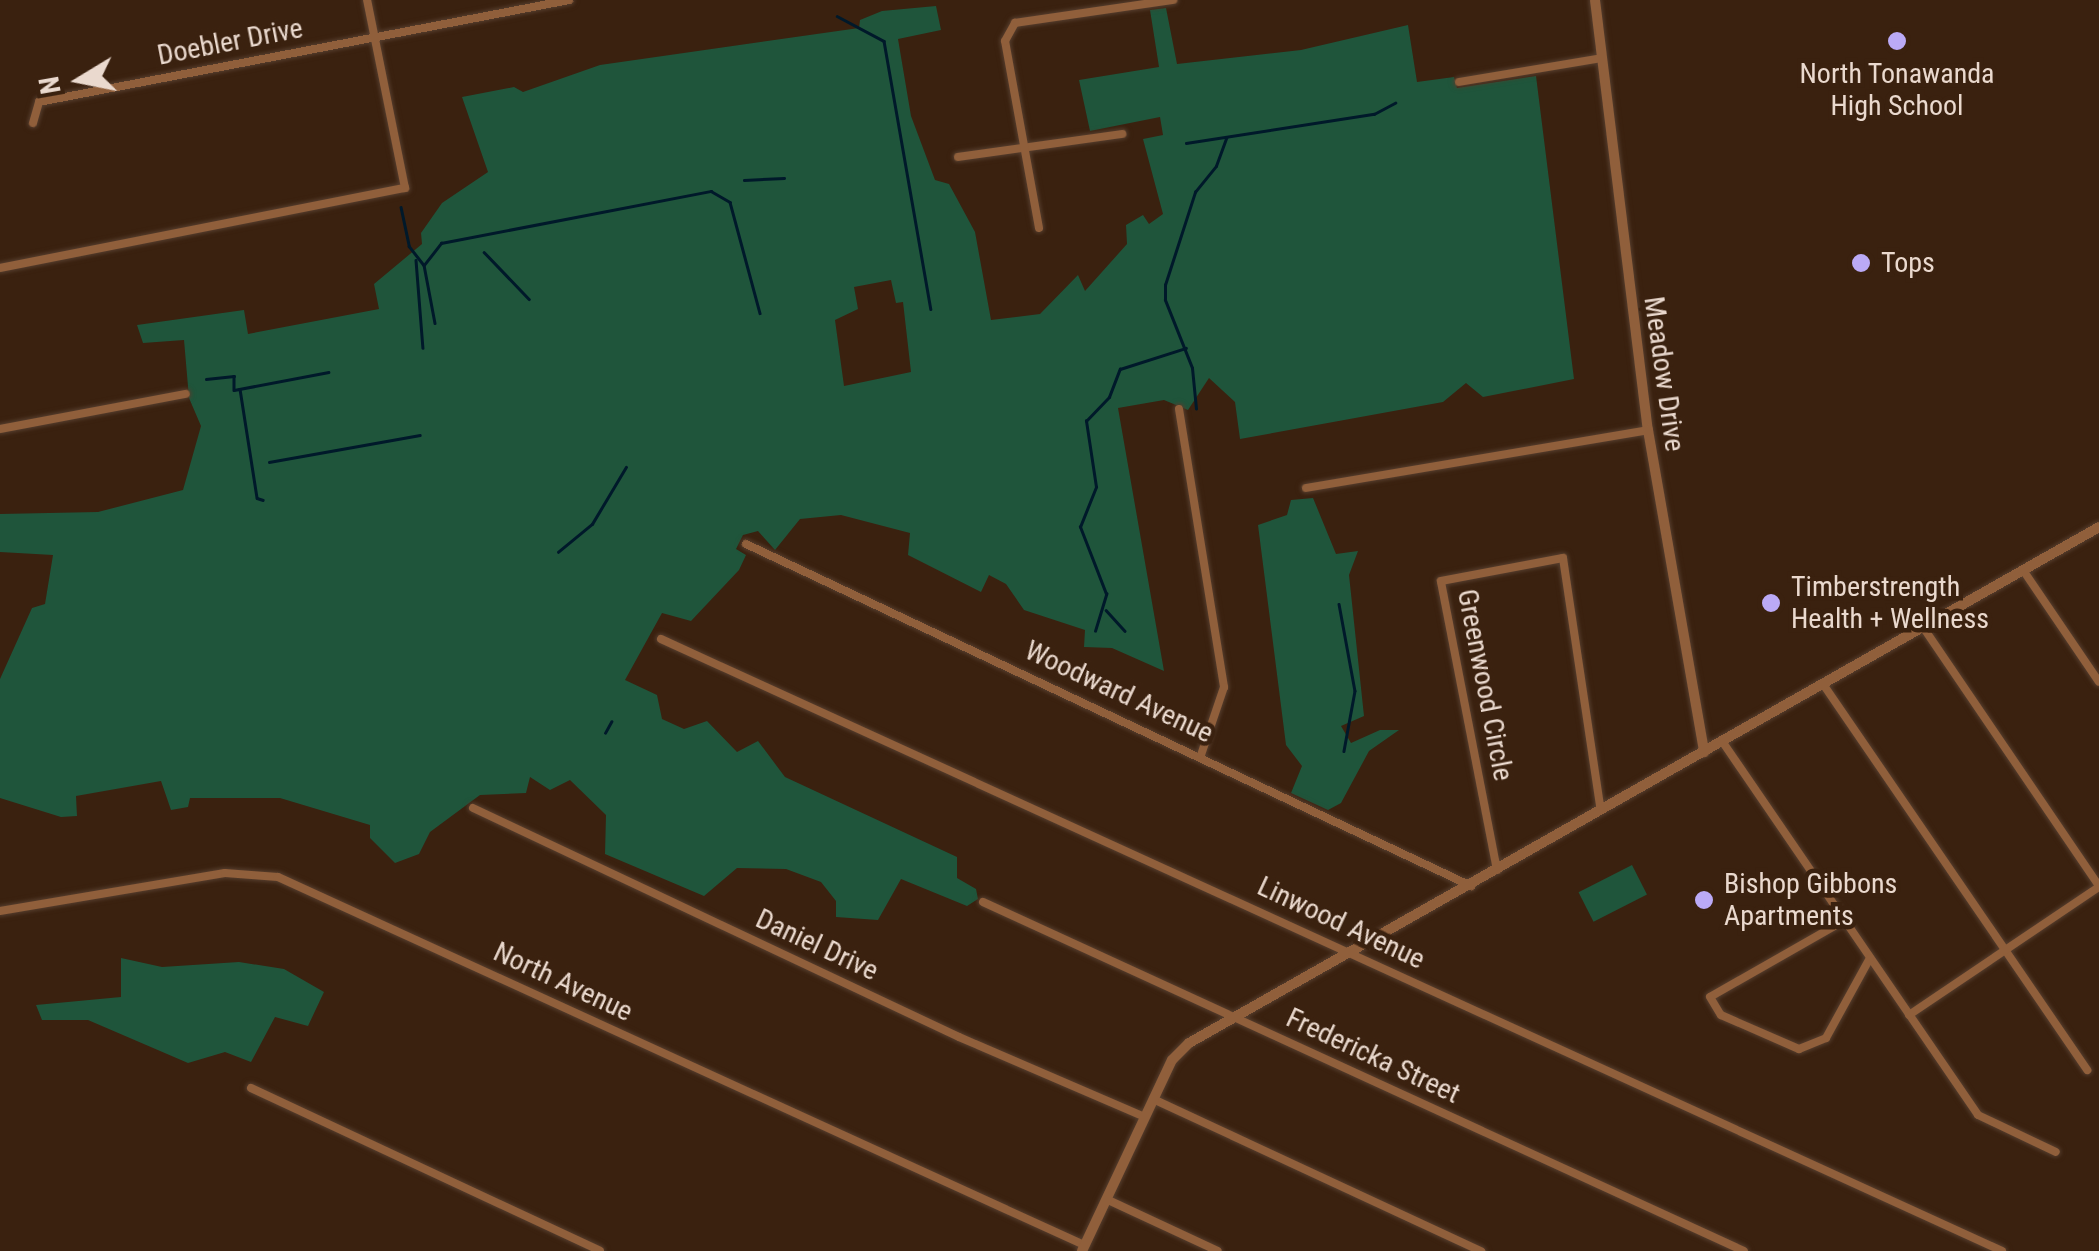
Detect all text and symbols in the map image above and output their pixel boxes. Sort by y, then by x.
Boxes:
street label: Doebler Drive [154,11,306,73]
north arrow [30,30,130,130]
marker: North Tonawanda High School [1886,30,1908,52]
place label: North Tonawanda High School [1799,57,1995,123]
text: N [32,74,68,97]
place label: Tops [1881,246,1935,280]
marker: Tops [1850,252,1872,274]
street label: Meadow Drive [1636,294,1692,454]
place label: Timberstrength Health + Wellness [1791,570,1989,636]
street label: Greenwood Circle [1450,586,1520,784]
marker: Timberstrength Health + Wellness [1760,592,1782,614]
street label: Woodward Avenue [1020,634,1218,750]
place label: Bishop Gibbons Apartments [1724,867,1897,933]
street label: Linwood Avenue [1252,870,1430,976]
marker: Bishop Gibbons Apartments [1693,889,1715,911]
street label: Daniel Drive [750,902,884,988]
street label: North Avenue [488,935,638,1029]
street label: Fredericka Street [1281,1001,1465,1111]

